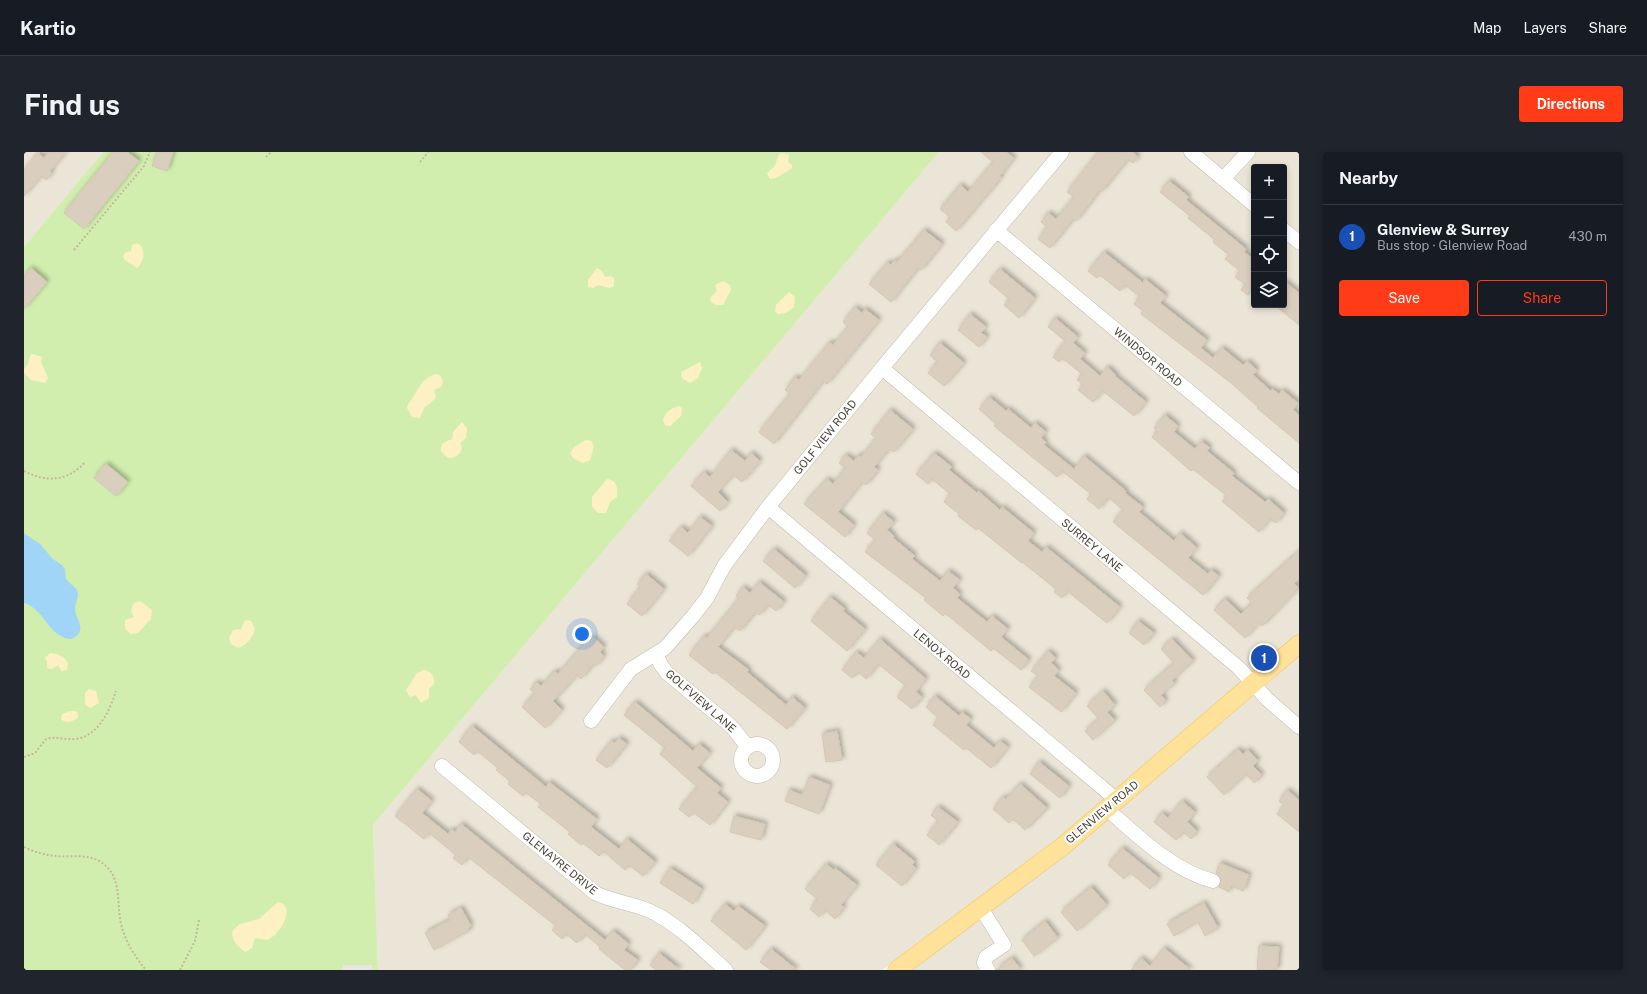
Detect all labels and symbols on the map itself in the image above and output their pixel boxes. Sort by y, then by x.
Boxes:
street label: WINDSOR ROAD [1111,325,1185,389]
street label: GOLF VIEW ROAD [791,397,859,477]
street label: SURREY LANE [1059,516,1125,574]
your location [572,624,592,644]
street label: LENOX ROAD [911,627,973,681]
pin: 1 [1251,643,1277,673]
street label: GOLFVIEW LANE [663,667,739,735]
street label: GLENVIEW ROAD [1063,778,1141,846]
street label: GLENAYRE DRIVE [520,829,600,897]

